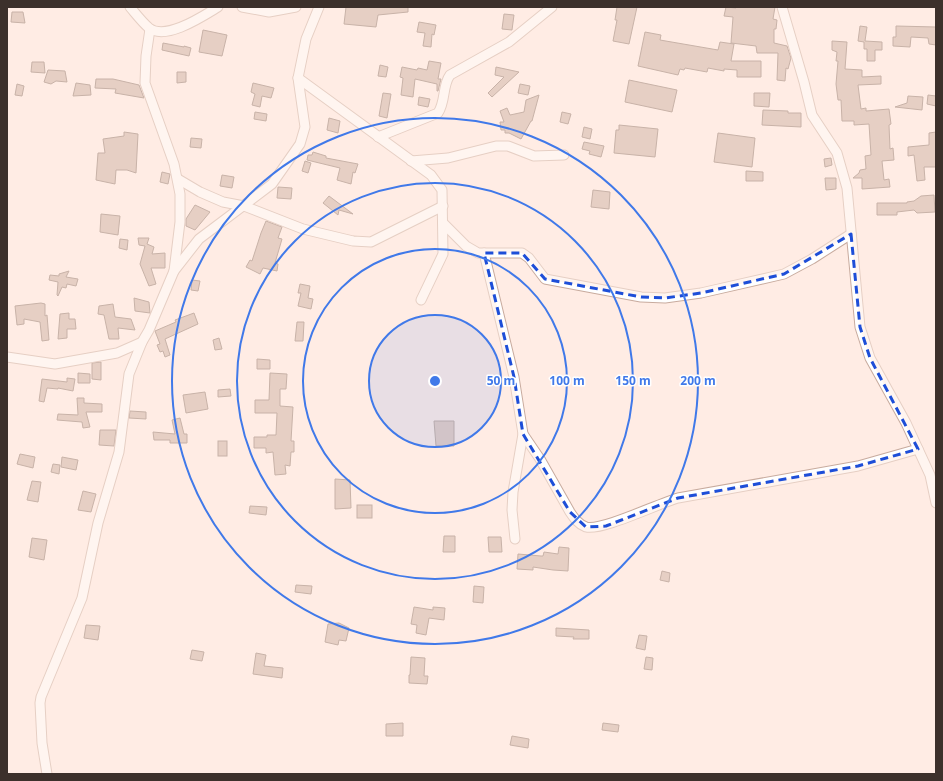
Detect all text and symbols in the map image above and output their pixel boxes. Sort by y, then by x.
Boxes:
text: 50 m [487,372,515,389]
text: 100 m [549,372,585,389]
text: 150 m [615,372,651,389]
text: 200 m [680,372,716,389]
centre of rings [428,374,442,388]

